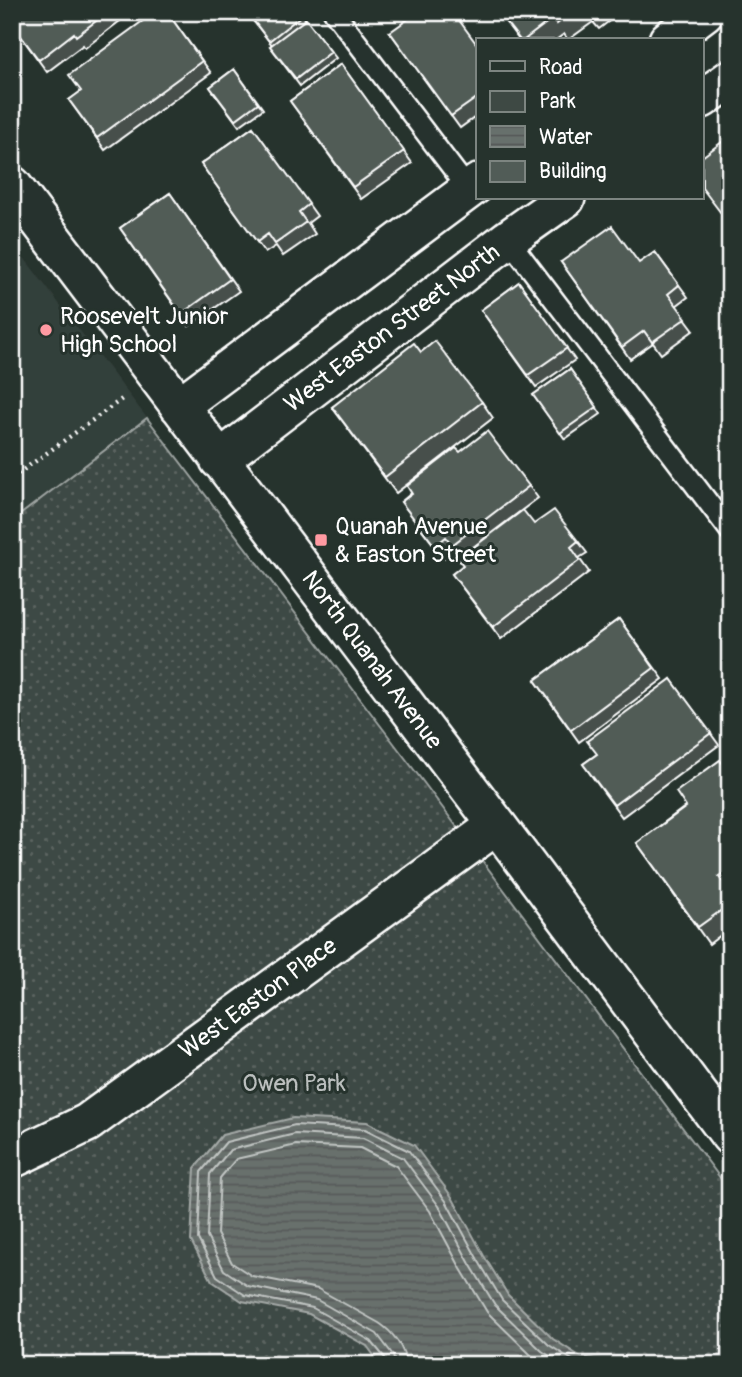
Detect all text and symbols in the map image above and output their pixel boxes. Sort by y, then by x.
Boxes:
legend [476,38,704,200]
text: Road [539,54,583,81]
text: Park [539,88,576,115]
text: Water [539,124,593,151]
text: Building [539,158,606,185]
street label: West Easton Street North [279,237,505,419]
place label: Roosevelt Junior High School [60,302,229,359]
marker: Roosevelt Junior High School [38,322,54,338]
place label: Quanah Avenue & Easton Street [335,512,496,569]
marker: Quanah Avenue & Easton Street [313,532,329,548]
street label: North Quanah Avenue [295,565,449,755]
street label: West Easton Place [174,931,343,1065]
park label: Owen Park [242,1069,346,1098]

